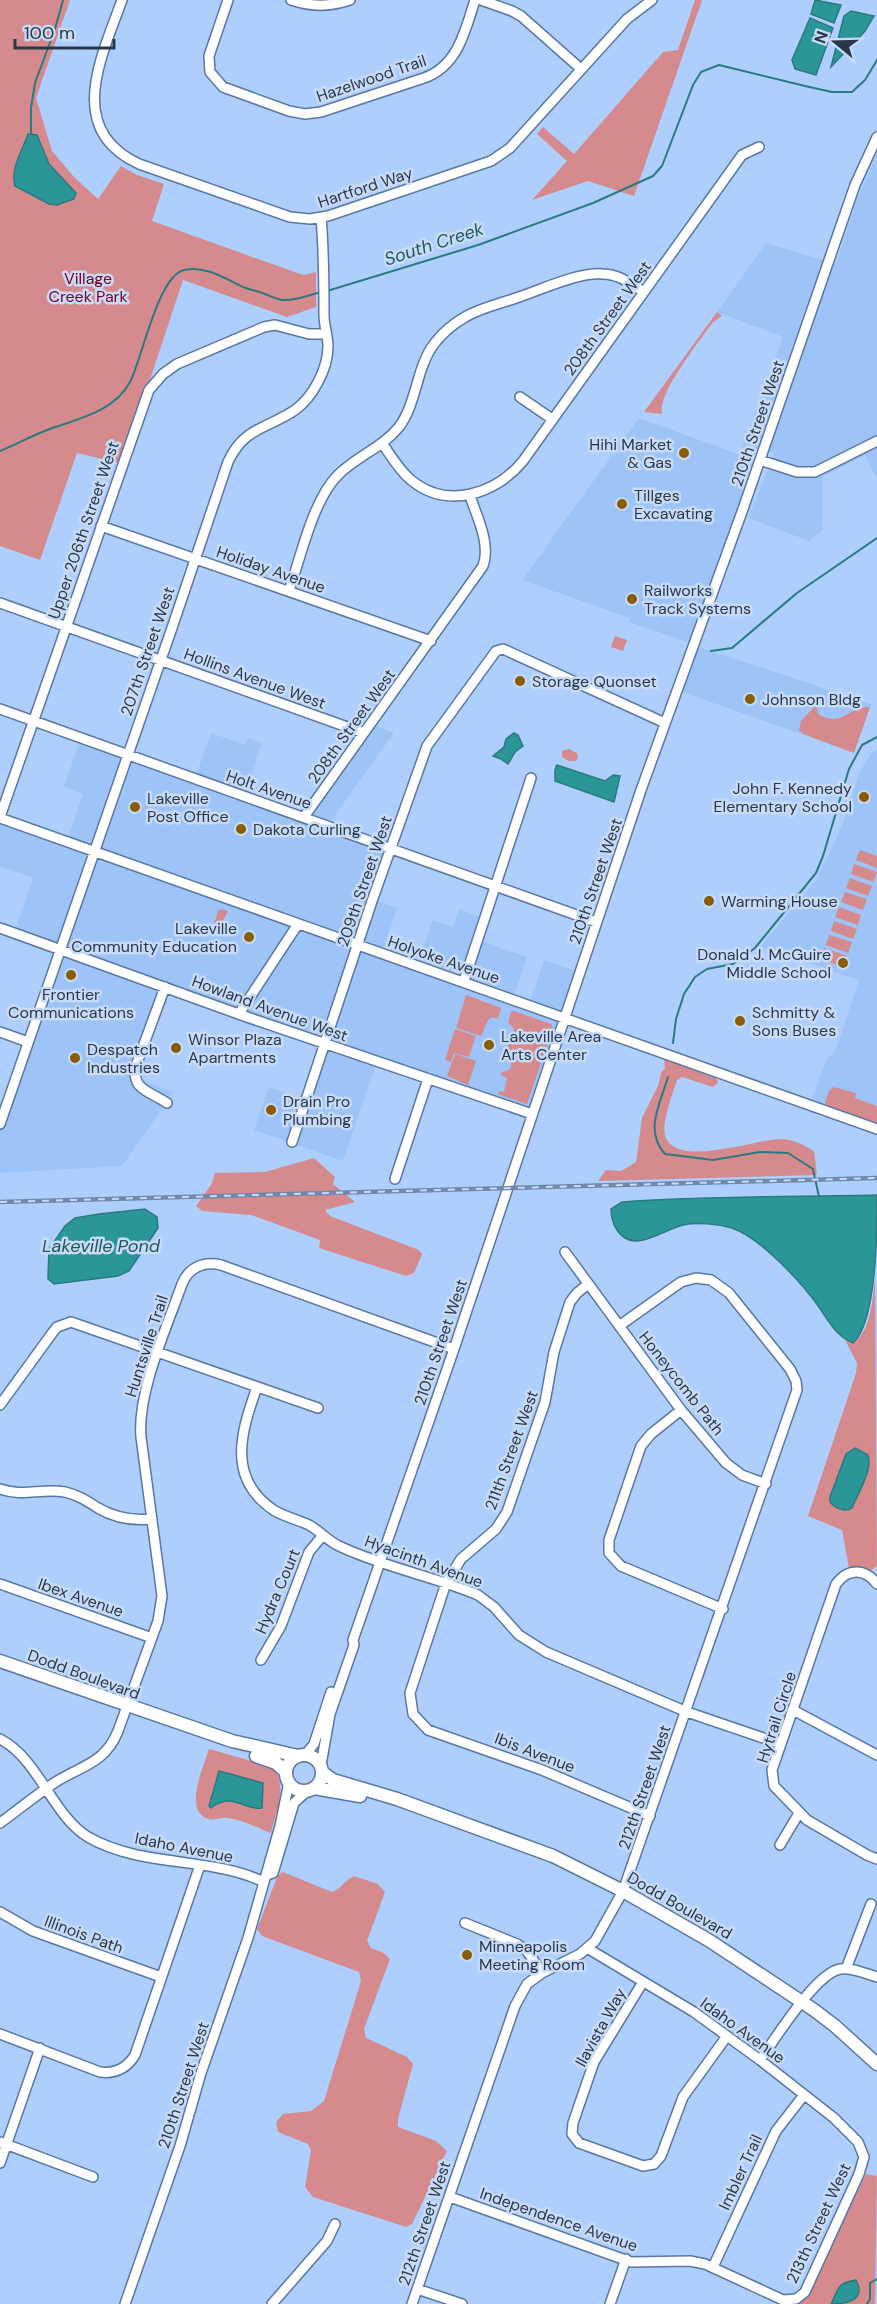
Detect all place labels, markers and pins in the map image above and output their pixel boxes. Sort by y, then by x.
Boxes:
place label: Hihi Market & Gas [589,434,672,473]
marker: Hihi Market & Gas [677,446,691,460]
place label: Tillges Excavating [634,485,713,524]
marker: Tillges Excavating [615,497,629,511]
place label: Railworks Track Systems [644,580,751,619]
marker: Railworks Track Systems [625,592,639,606]
place label: Storage Quonset [532,671,657,692]
marker: Storage Quonset [513,674,527,688]
place label: Johnson Bldg [762,689,861,710]
marker: Johnson Bldg [743,692,757,706]
place label: John F. Kennedy Elementary School [714,778,852,817]
place label: Lakeville Post Office [147,788,229,827]
marker: John F. Kennedy Elementary School [857,790,871,804]
marker: Lakeville Post Office [128,800,142,814]
place label: Dakota Curling [253,819,361,840]
marker: Dakota Curling [234,822,248,836]
place label: Warming House [721,891,837,912]
marker: Warming House [702,894,716,908]
place label: Lakeville Community Education [71,918,237,957]
marker: Lakeville Community Education [242,930,256,944]
place label: Donald J. McGuire Middle School [697,944,831,983]
marker: Donald J. McGuire Middle School [836,956,850,970]
marker: Frontier Communications [64,968,78,982]
place label: Frontier Communications [8,984,134,1023]
place label: Schmitty & Sons Buses [752,1002,836,1041]
marker: Schmitty & Sons Buses [733,1014,747,1028]
place label: Lakeville Area Arts Center [501,1026,601,1065]
place label: Winsor Plaza Apartments [188,1029,282,1068]
marker: Lakeville Area Arts Center [482,1038,496,1052]
place label: Despatch Industries [87,1039,160,1078]
marker: Winsor Plaza Apartments [169,1041,183,1055]
marker: Despatch Industries [68,1051,82,1065]
place label: Drain Pro Plumbing [283,1091,351,1130]
marker: Drain Pro Plumbing [264,1103,278,1117]
place label: Minneapolis Meeting Room [479,1936,585,1975]
marker: Minneapolis Meeting Room [460,1948,474,1962]

